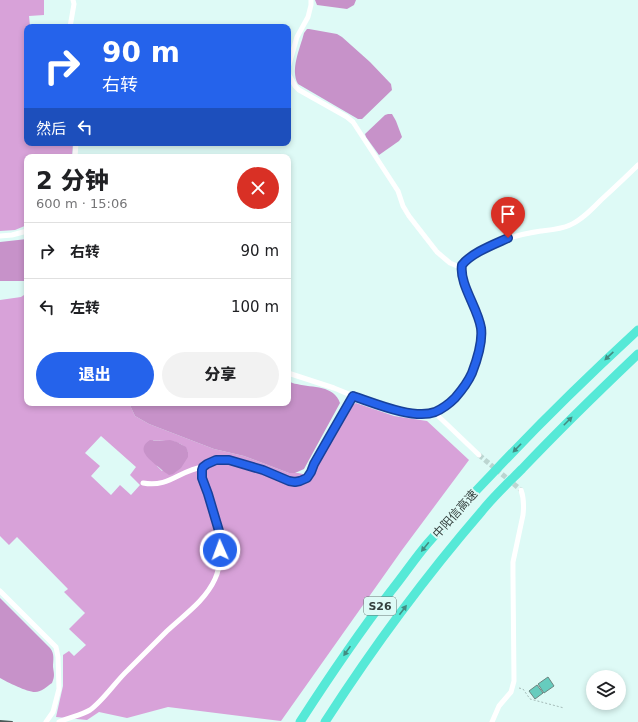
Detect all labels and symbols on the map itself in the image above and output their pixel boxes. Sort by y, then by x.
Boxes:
pin [491,197,525,238]
one-way arrow [605,351,614,360]
one-way arrow [563,417,573,426]
one-way arrow [512,443,522,453]
street label: 中阳信高速 [430,487,480,541]
position arrow [199,529,241,571]
one-way arrow [421,542,429,553]
road number: S26 [364,597,396,615]
one-way arrow [399,604,408,615]
one-way arrow [343,646,351,657]

